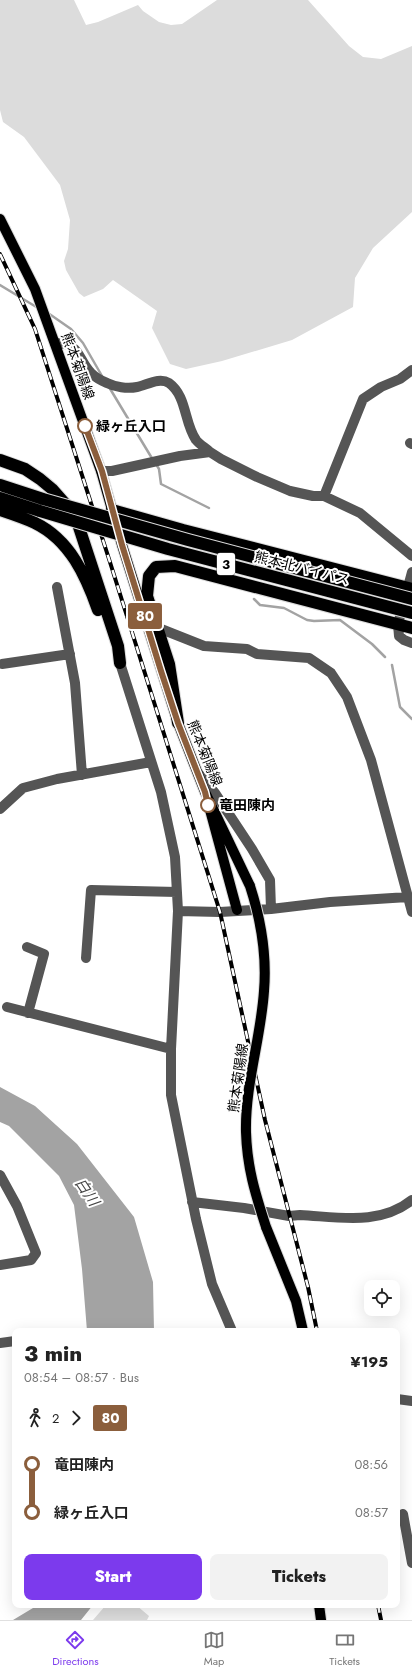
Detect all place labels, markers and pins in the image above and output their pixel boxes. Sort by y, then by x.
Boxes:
place label: 緑ヶ丘入口 [96,416,166,436]
marker: 緑ヶ丘入口 [77,418,93,434]
place label: 竜田陳内 [219,795,275,815]
marker: 竜田陳内 [200,797,216,813]

